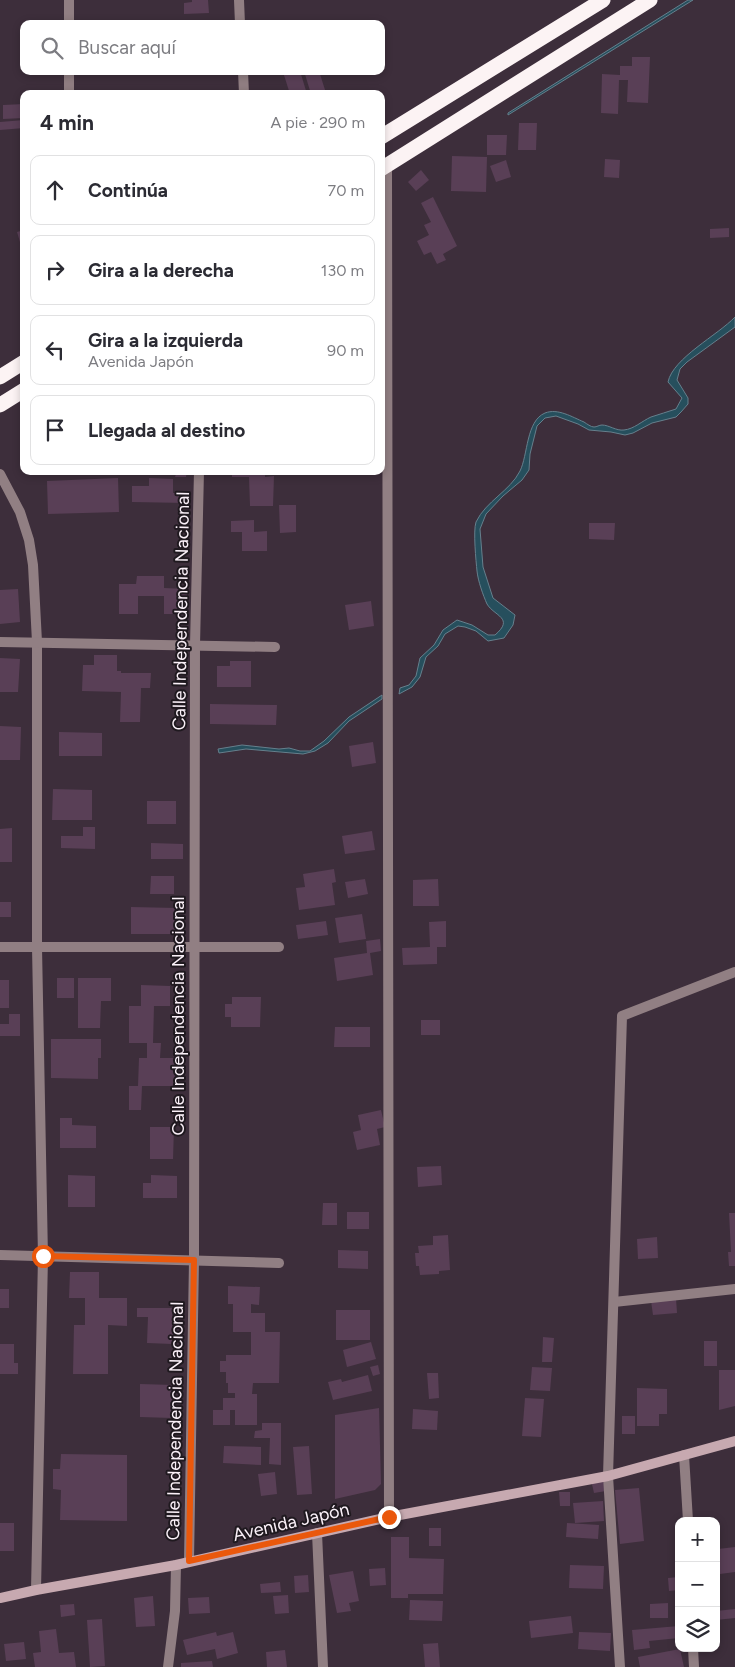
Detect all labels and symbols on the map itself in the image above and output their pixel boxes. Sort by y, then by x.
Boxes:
street label: Calle Independencia Nacional [168,491,194,731]
street label: Calle Independencia Nacional [167,897,189,1135]
route start [32,1245,55,1268]
street label: Calle Independencia Nacional [162,1301,188,1541]
street label: Avenida Japón [231,1498,351,1546]
route end [378,1506,401,1529]

